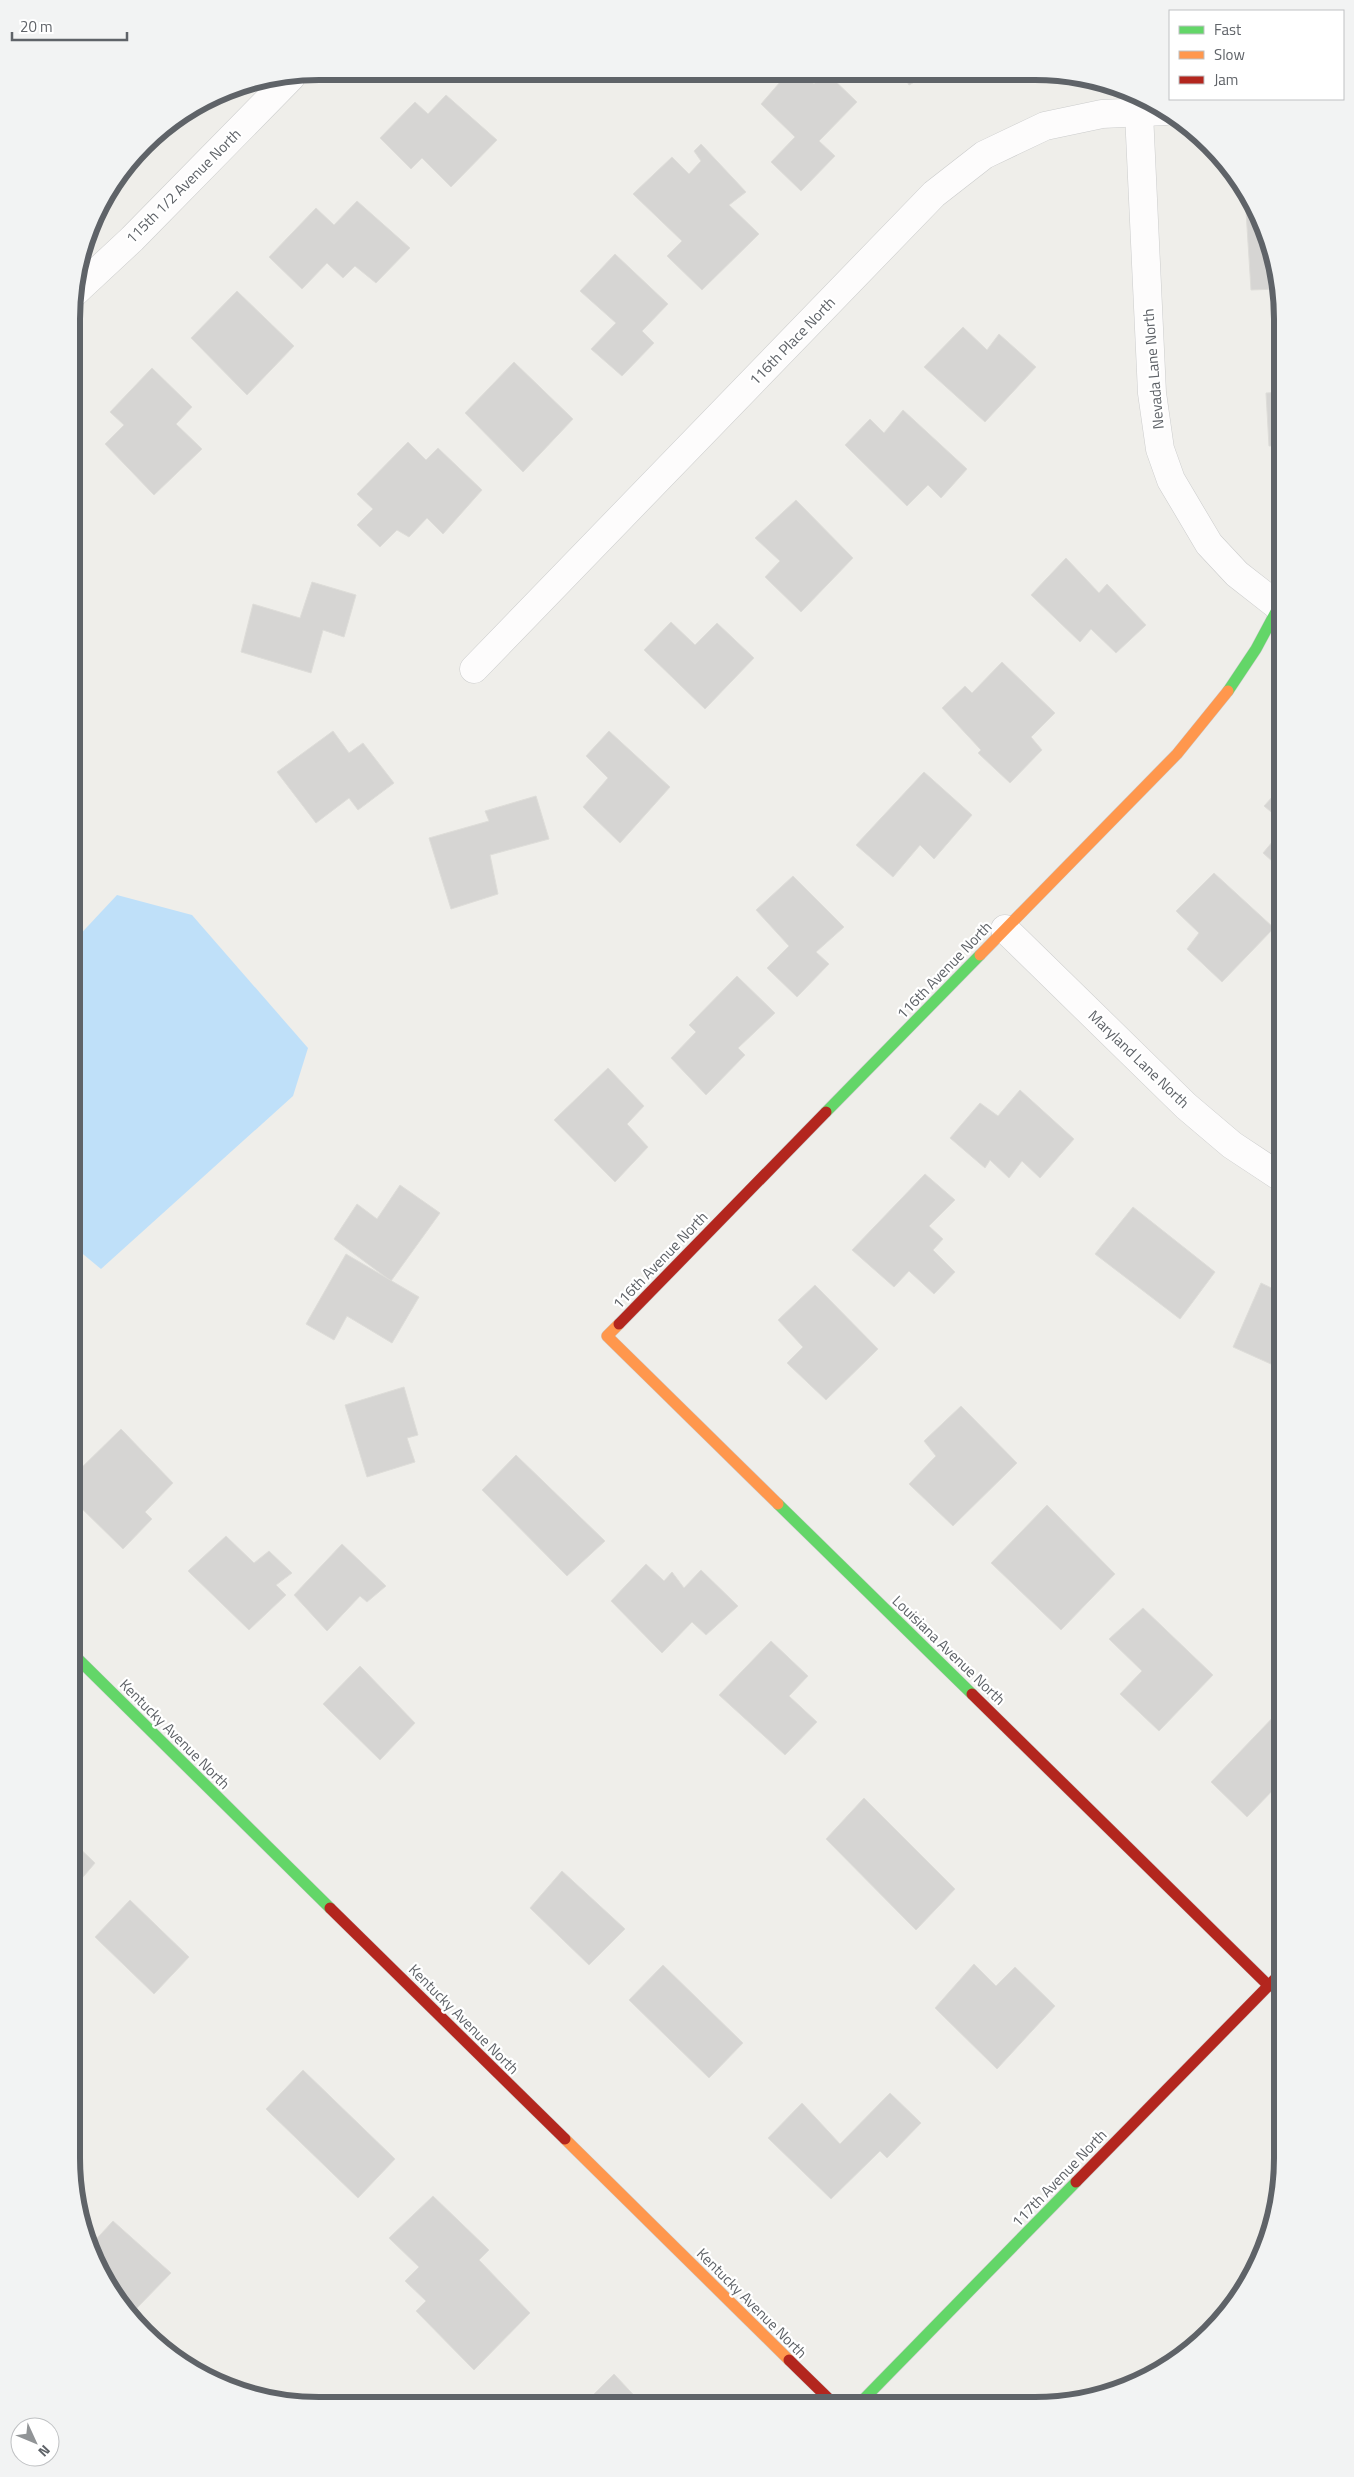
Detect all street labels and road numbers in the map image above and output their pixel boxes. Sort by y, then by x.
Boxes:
street label: 115th 1/2 Avenue North [120,123,246,249]
street label: 116th Place North [744,291,840,391]
street label: Nevada Lane North [1136,308,1170,430]
street label: 116th Avenue North [891,916,997,1024]
street label: Maryland Lane North [1083,1005,1195,1113]
street label: 116th Avenue North [607,1206,713,1314]
street label: Louisiana Avenue North [887,1590,1011,1710]
street label: Kentucky Avenue North [114,1673,236,1795]
street label: Kentucky Avenue North [403,1958,525,2080]
street label: 117th Avenue North [1006,2124,1112,2232]
street label: Kentucky Avenue North [691,2242,813,2364]

